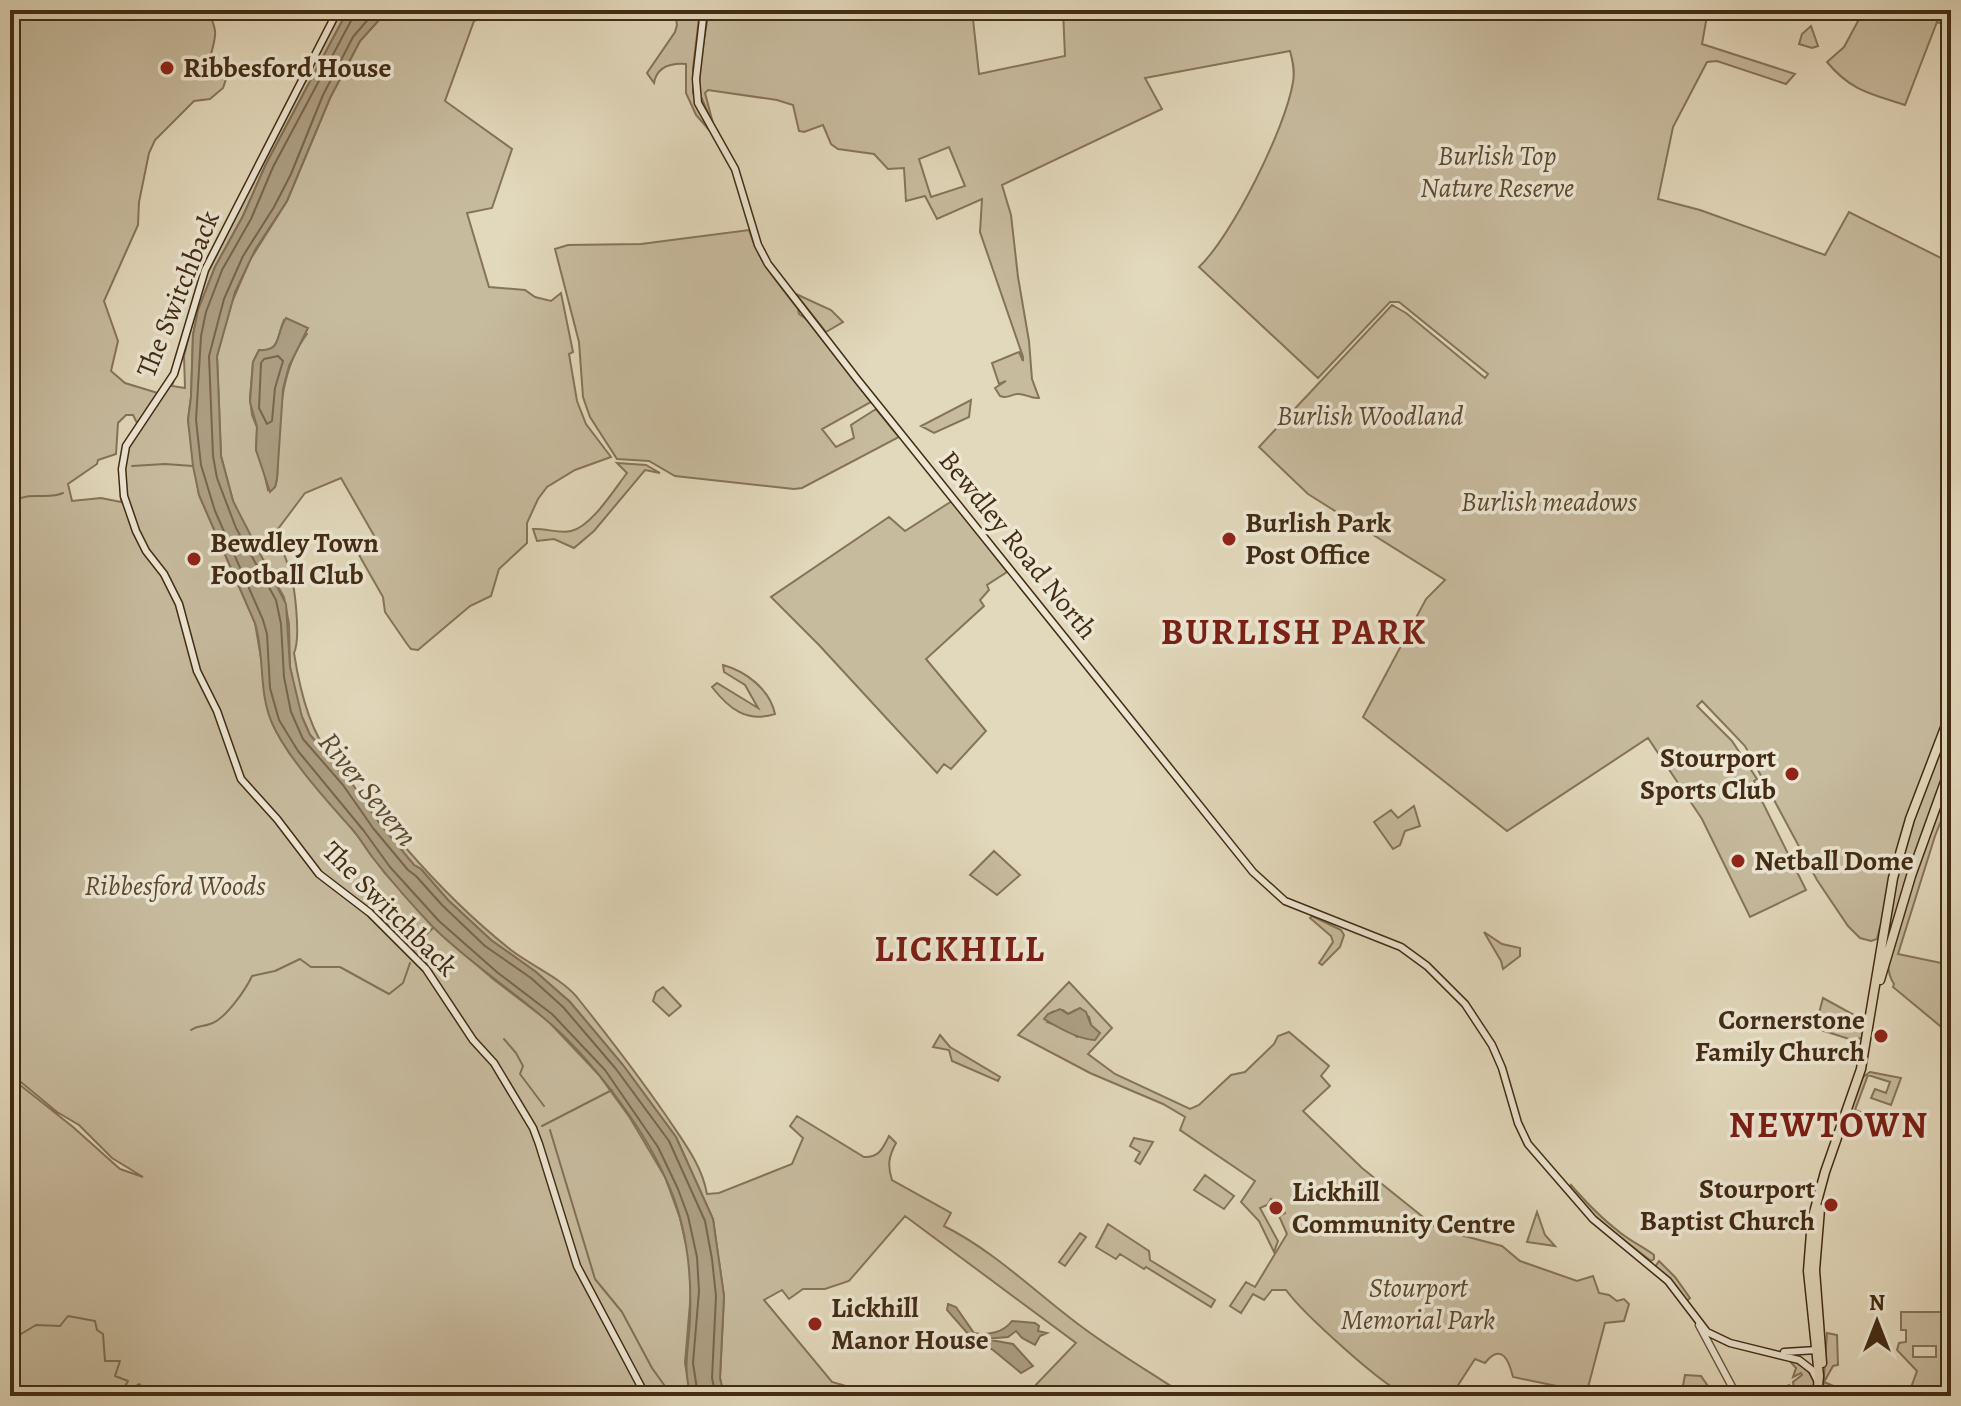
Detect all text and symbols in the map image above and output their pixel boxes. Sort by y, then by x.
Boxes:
place label: Ribbesford House [183,49,391,87]
marker: Ribbesford House [158,59,176,77]
park label: Burlish Top Nature Reserve [1420,137,1574,207]
street label: The Switchback [127,205,229,383]
park label: Burlish Woodland [1276,397,1464,435]
street label: Bewdley Road North [930,443,1106,648]
park label: Burlish meadows [1461,483,1638,521]
place label: Burlish Park Post Office [1245,504,1391,574]
place label: Bewdley Town Football Club [210,524,379,594]
marker: Burlish Park Post Office [1220,530,1238,548]
marker: Bewdley Town Football Club [185,550,203,568]
district label: BURLISH PARK [1161,607,1427,656]
water label: River Severn [309,723,427,855]
place label: Stourport Sports Club [1640,739,1776,809]
marker: Stourport Sports Club [1783,765,1801,783]
street label: The Switchback [314,833,466,985]
place label: Netball Dome [1754,842,1914,880]
marker: Netball Dome [1729,852,1747,870]
park label: Ribbesford Woods [84,867,266,905]
district label: LICKHILL [874,924,1046,973]
place label: Cornerstone Family Church [1695,1001,1865,1071]
marker: Cornerstone Family Church [1872,1027,1890,1045]
district label: NEWTOWN [1729,1100,1929,1149]
place label: Stourport Baptist Church [1640,1170,1815,1240]
place label: Lickhill Community Centre [1292,1173,1516,1243]
marker: Stourport Baptist Church [1822,1196,1840,1214]
marker: Lickhill Community Centre [1267,1199,1285,1217]
park label: Stourport Memorial Park [1341,1269,1495,1339]
north arrow [1837,1282,1917,1362]
text: N [1869,1288,1885,1318]
place label: Lickhill Manor House [831,1289,989,1359]
marker: Lickhill Manor House [806,1315,824,1333]

